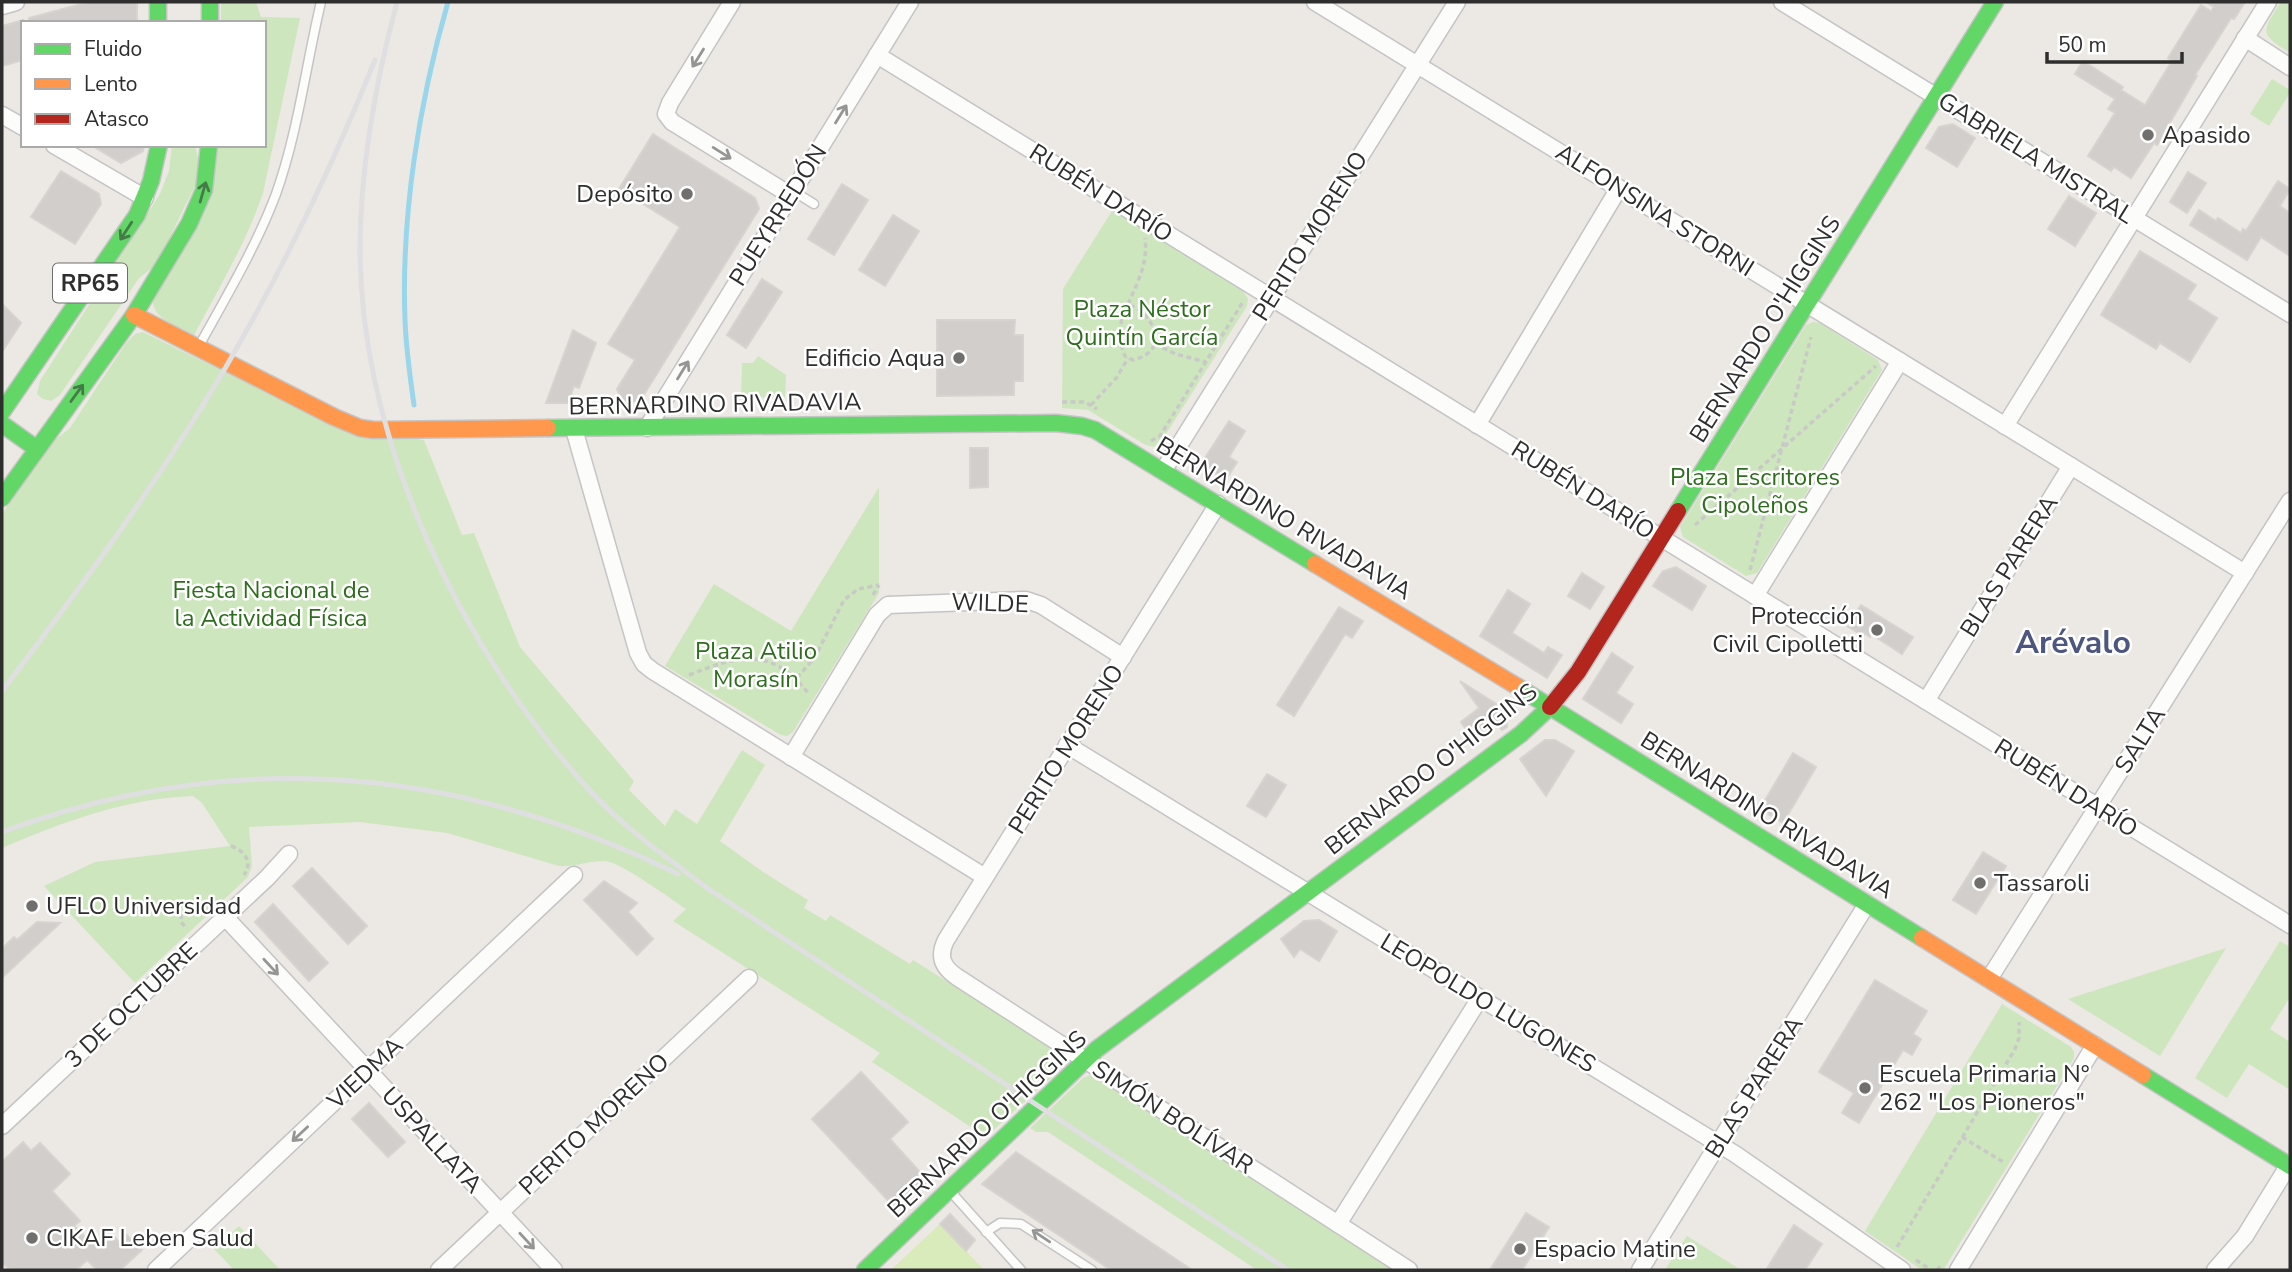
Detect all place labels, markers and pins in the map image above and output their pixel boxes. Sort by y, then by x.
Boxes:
place label: Apasido [2162,119,2251,151]
marker: Apasido [2140,127,2156,143]
place label: Depósito [576,178,673,210]
marker: Depósito [679,186,695,202]
place label: Edificio Aqua [804,342,945,374]
marker: Edificio Aqua [951,350,967,366]
place label: Protección Civil Cipolletti [1712,600,1863,660]
marker: Protección Civil Cipolletti [1869,622,1885,638]
place label: Tassaroli [1994,867,2090,899]
marker: Tassaroli [1972,875,1988,891]
place label: UFLO Universidad [46,890,241,922]
marker: UFLO Universidad [24,898,40,914]
place label: Escuela Primaria N° 262 "Los Pioneros" [1879,1058,2090,1118]
marker: Escuela Primaria N° 262 "Los Pioneros" [1857,1080,1873,1096]
place label: CIKAF Leben Salud [46,1222,254,1254]
marker: CIKAF Leben Salud [24,1230,40,1246]
place label: Espacio Matine [1534,1233,1696,1265]
marker: Espacio Matine [1512,1241,1528,1257]

